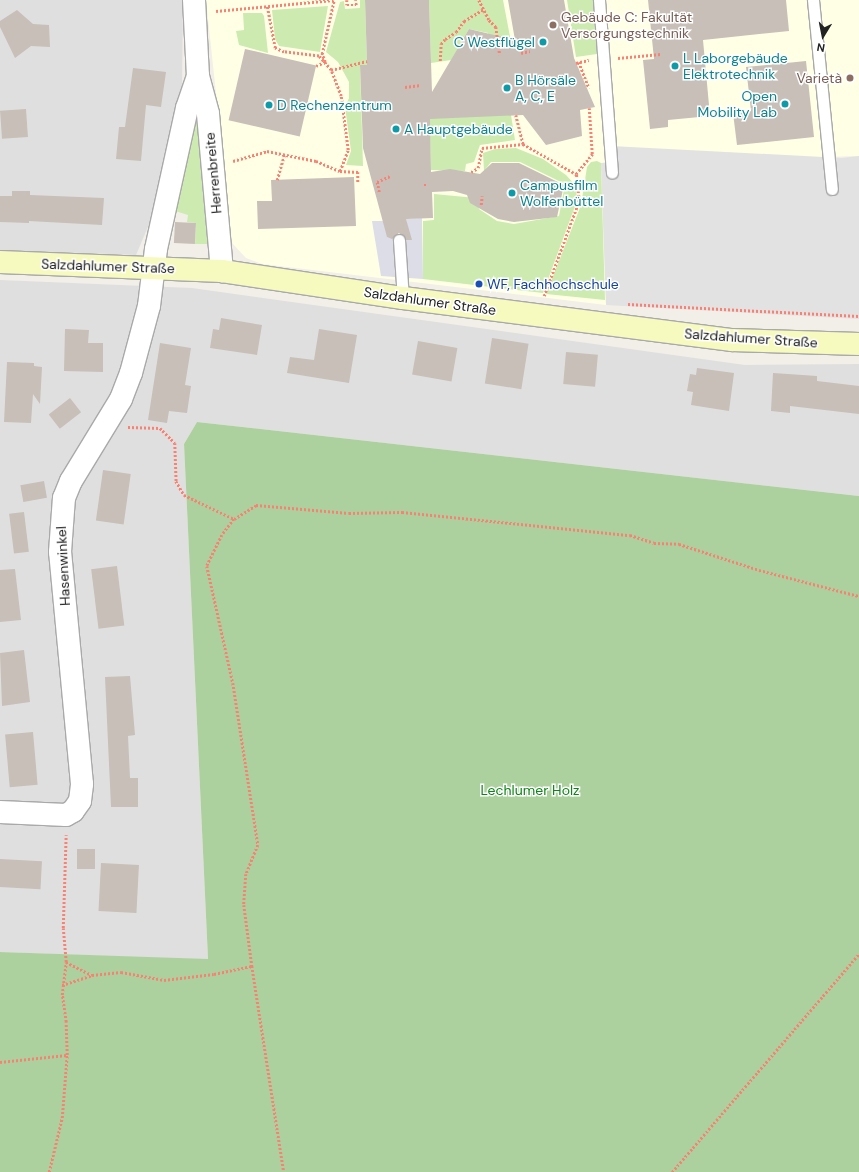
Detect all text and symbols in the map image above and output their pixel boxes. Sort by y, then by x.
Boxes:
place label: Gebäude C: Fakultät Versorgungstechnik [561,9,692,42]
north arrow [803,16,843,56]
marker: Gebäude C: Fakultät Versorgungstechnik [548,20,558,30]
place label: C Westflügel [454,34,535,50]
marker: C Westflügel [538,37,548,47]
text: N [816,40,826,55]
place label: L Laborgebäude Elektrotechnik [683,50,788,82]
marker: L Laborgebäude Elektrotechnik [670,61,680,71]
place label: Varietà [796,70,842,86]
place label: B Hörsäle A, C, E [515,72,576,104]
marker: Varietà [845,73,855,83]
marker: B Hörsäle A, C, E [502,83,512,93]
place label: Open Mobility Lab [698,88,777,120]
place label: D Rechenzentrum [277,97,392,113]
marker: Open Mobility Lab [780,99,790,109]
marker: D Rechenzentrum [264,100,274,110]
place label: A Hauptgebäude [404,121,513,137]
marker: A Hauptgebäude [391,124,401,134]
street label: Herrenbreite [201,132,225,214]
place label: Campusfilm Wolfenbüttel [520,177,603,210]
marker: Campusfilm Wolfenbüttel [507,188,517,198]
street label: Salzdahlumer Straße [41,255,175,277]
place label: WF, Fachhochschule [487,276,619,292]
marker: WF, Fachhochschule [474,279,484,289]
street label: Salzdahlumer Straße [363,283,497,319]
street label: Salzdahlumer Straße [684,325,818,351]
street label: Hasenwinkel [53,526,73,606]
park label: Lechlumer Holz [481,782,579,798]

